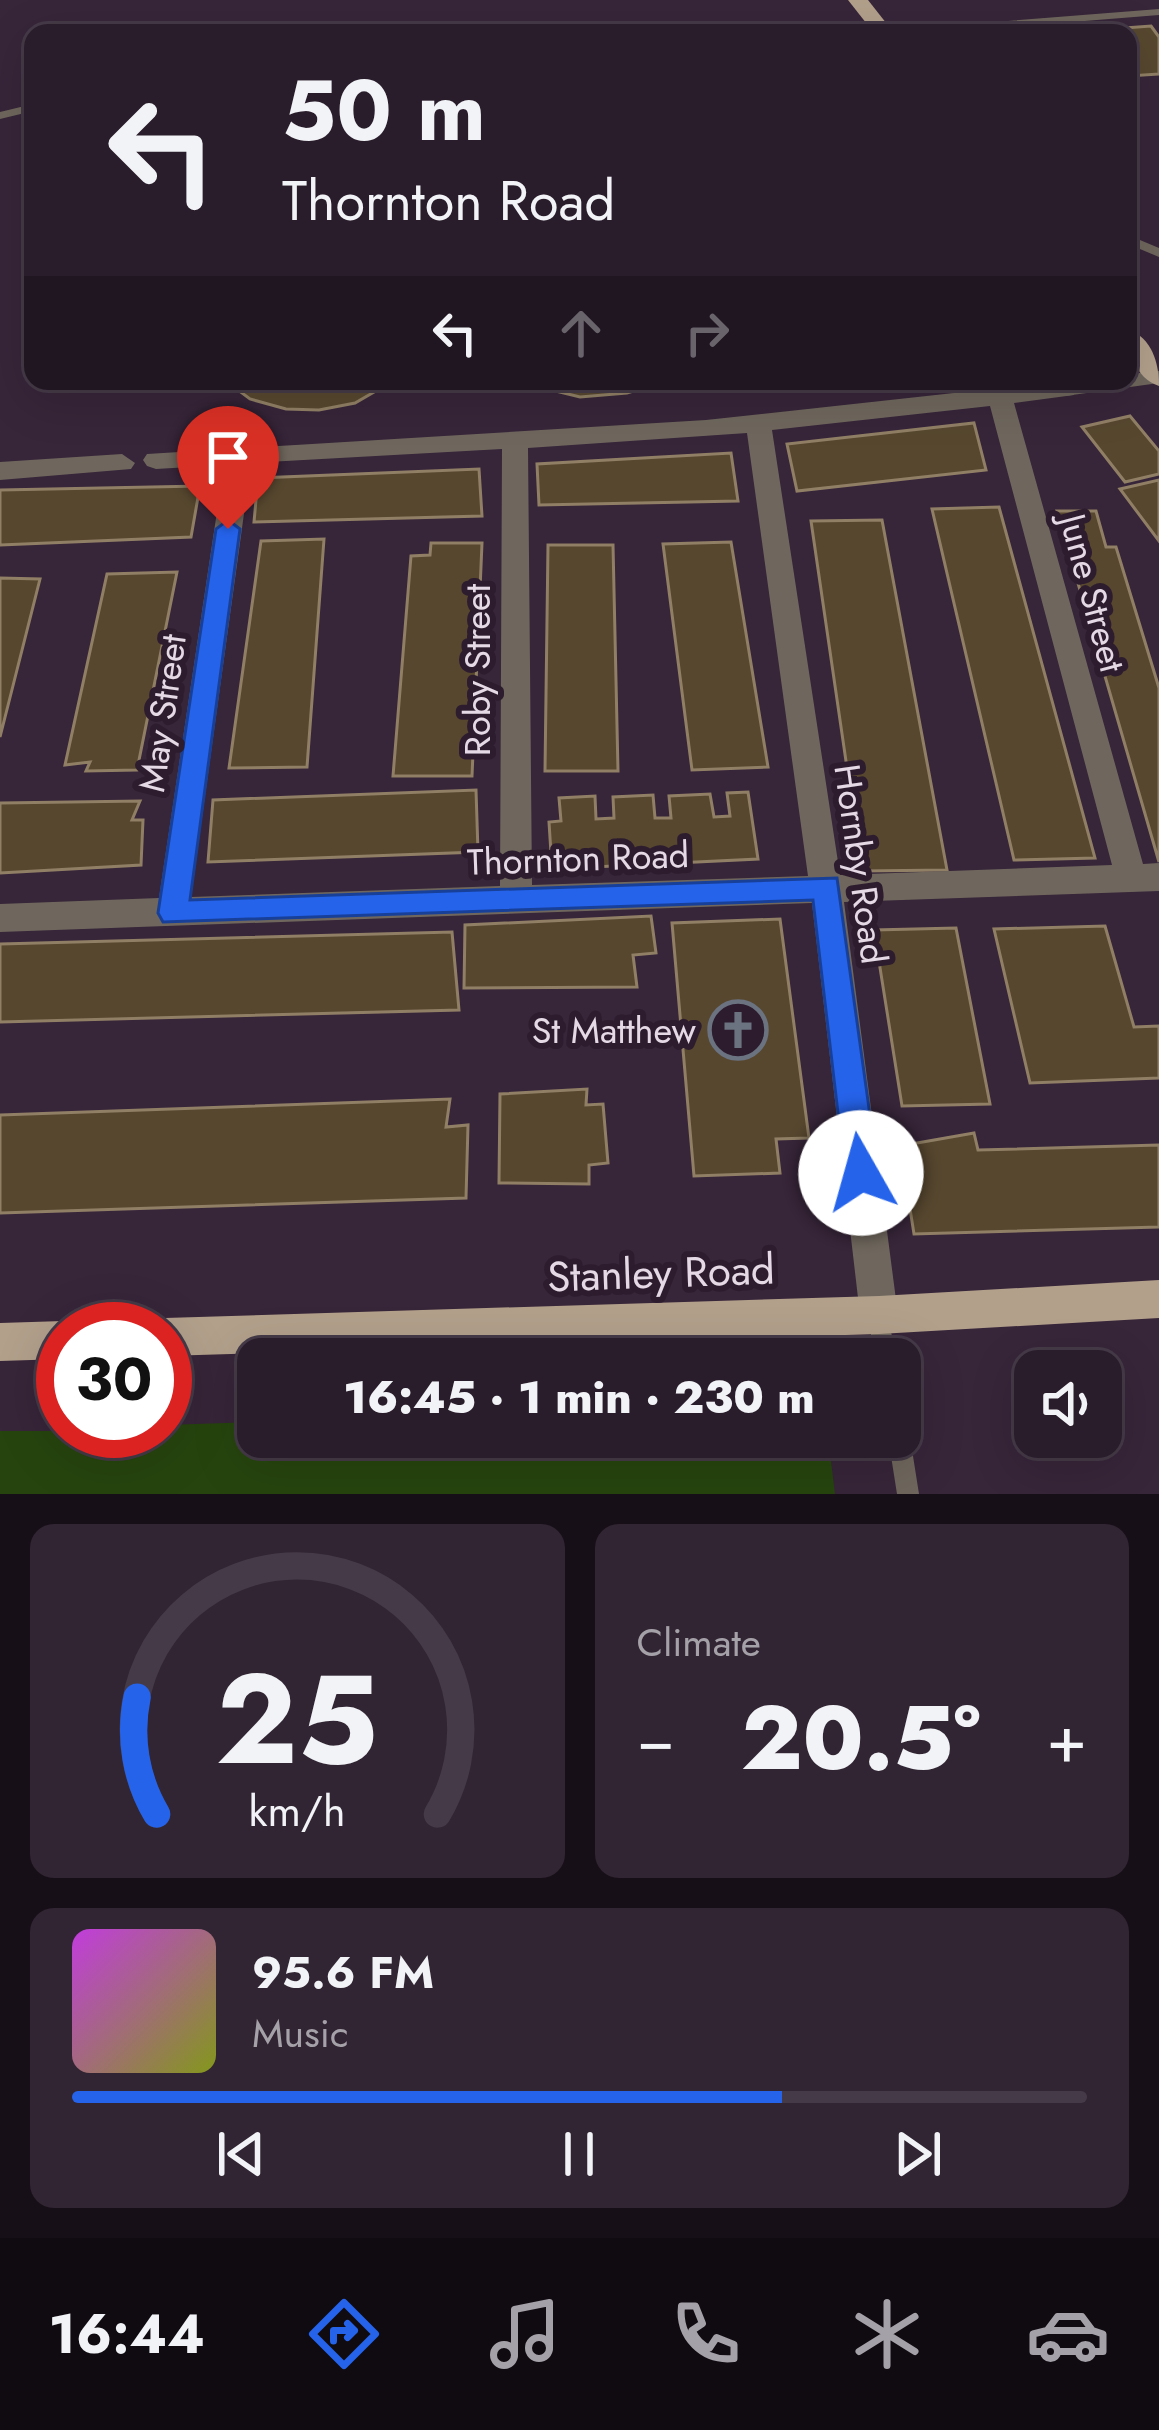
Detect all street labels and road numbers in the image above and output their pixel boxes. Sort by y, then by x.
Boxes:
street label: June Street [1046,504,1139,678]
street label: Roby Street [451,583,503,756]
street label: May Street [125,630,199,795]
street label: Hornby Road [821,761,901,967]
street label: Thornton Road [466,828,690,888]
street label: Stanley Road [546,1239,776,1307]

